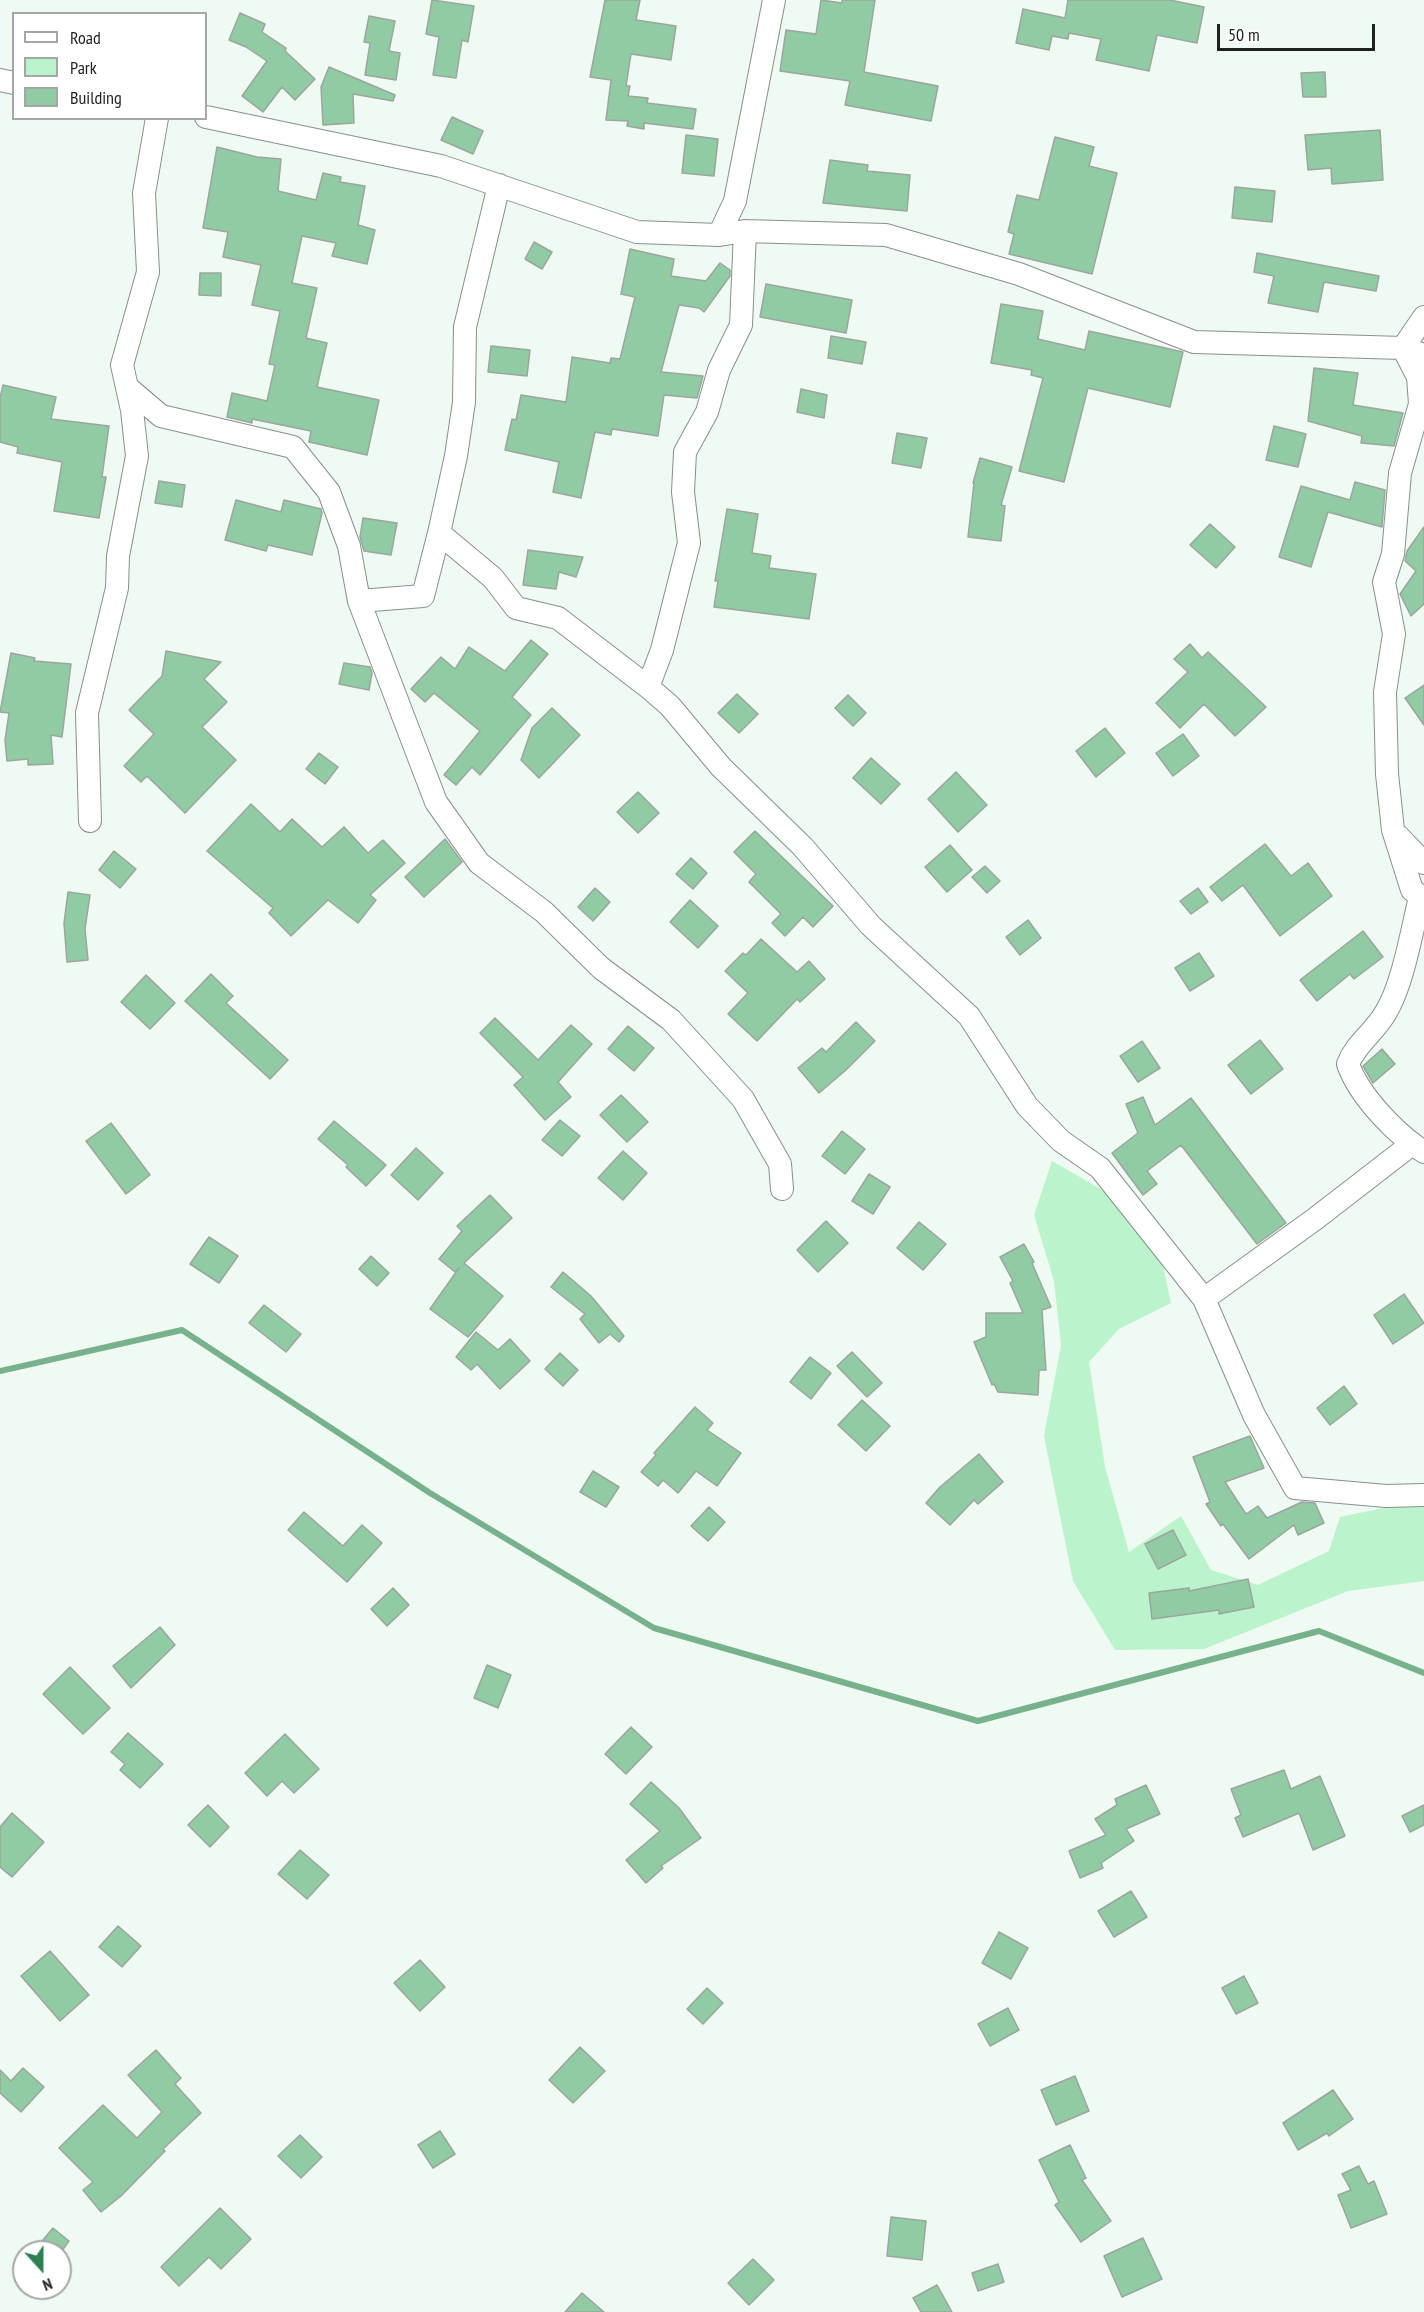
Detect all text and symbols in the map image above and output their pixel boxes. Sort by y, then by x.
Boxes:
legend [12,12,207,120]
scale bar [1220,12,1378,50]
text: 50 m [1228,23,1260,46]
text: Road [70,26,101,49]
text: Park [70,56,97,79]
text: Building [70,86,122,109]
north arrow [12,2240,72,2300]
text: N [40,2274,55,2296]

